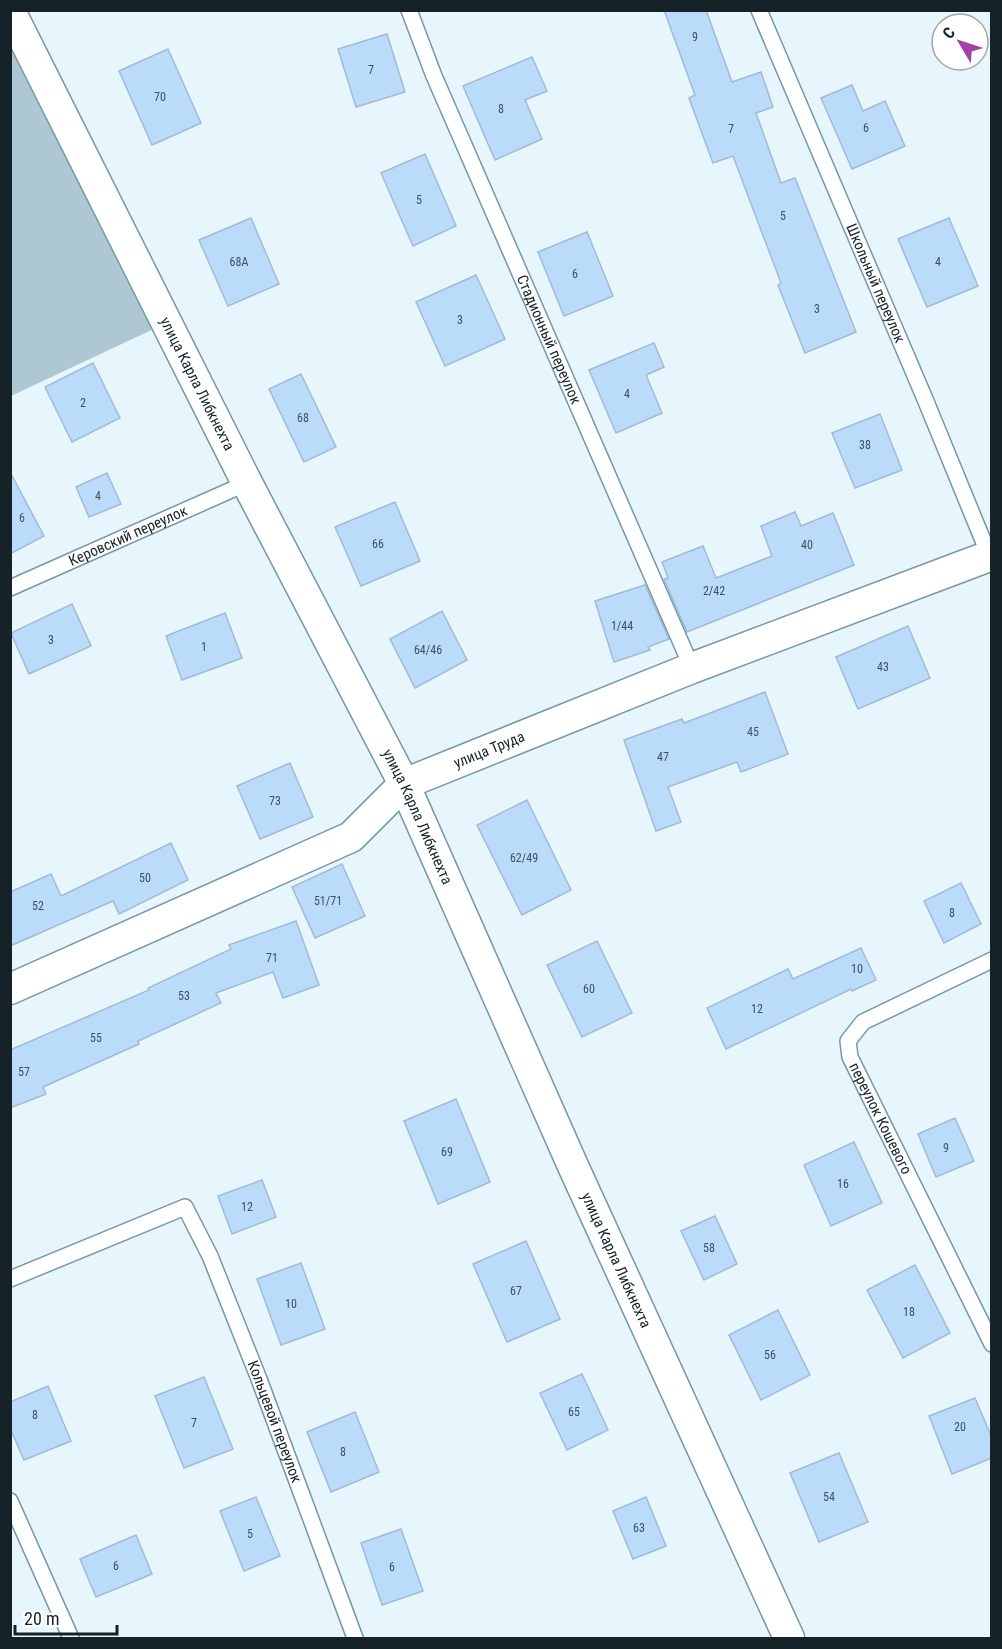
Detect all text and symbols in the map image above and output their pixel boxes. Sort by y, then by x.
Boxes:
north arrow [930,12,990,72]
text: С [938,23,959,42]
house number: 9 [692,30,698,44]
house number: 7 [368,63,374,77]
house number: 70 [154,90,166,104]
house number: 8 [498,102,504,116]
house number: 6 [863,121,869,135]
house number: 7 [728,122,734,136]
house number: 5 [416,193,422,207]
house number: 5 [780,209,786,223]
street label: Школьный переулок [842,221,909,346]
house number: 68А [230,255,248,269]
house number: 4 [935,255,941,269]
house number: 6 [572,267,578,281]
street label: Стадионный переулок [513,272,585,407]
house number: 3 [814,302,820,316]
house number: 3 [457,313,463,327]
street label: улица Карла Либкнехта [156,314,238,453]
house number: 4 [624,387,630,401]
house number: 2 [80,396,86,410]
house number: 68 [297,411,309,425]
house number: 38 [859,438,871,452]
house number: 4 [95,489,101,503]
street label: Керовский переулок [66,502,190,570]
house number: 6 [19,511,25,525]
house number: 66 [372,537,384,551]
house number: 40 [801,538,813,552]
house number: 2/42 [703,584,725,598]
house number: 1/44 [611,619,633,633]
house number: 3 [48,633,54,647]
house number: 1 [201,640,207,654]
house number: 64/46 [414,643,442,657]
house number: 43 [877,660,889,674]
house number: 45 [747,725,759,739]
street label: улица Труда [451,727,527,772]
street label: улица Карла Либкнехта [378,746,456,887]
house number: 47 [657,750,669,764]
house number: 73 [269,794,281,808]
house number: 62/49 [510,851,538,865]
house number: 50 [139,871,151,885]
house number: 51/71 [314,894,342,908]
house number: 52 [32,899,44,913]
house number: 8 [949,906,955,920]
house number: 71 [266,951,278,965]
house number: 10 [851,962,863,976]
house number: 60 [583,982,595,996]
house number: 53 [178,989,190,1003]
house number: 12 [751,1002,763,1016]
house number: 55 [90,1031,102,1045]
street label: переулок Кошевого [845,1060,916,1177]
house number: 57 [18,1065,30,1079]
house number: 9 [943,1141,949,1155]
house number: 69 [441,1145,453,1159]
house number: 16 [837,1177,849,1191]
street label: улица Карла Либкнехта [577,1190,655,1331]
house number: 12 [241,1200,253,1214]
house number: 58 [703,1241,715,1255]
house number: 67 [510,1284,522,1298]
house number: 10 [285,1297,297,1311]
house number: 18 [903,1305,915,1319]
house number: 56 [764,1348,776,1362]
street label: Кольцевой переулок [244,1358,306,1485]
house number: 65 [568,1405,580,1419]
house number: 8 [32,1408,38,1422]
house number: 7 [191,1416,197,1430]
house number: 20 [954,1420,966,1434]
house number: 8 [340,1445,346,1459]
house number: 54 [823,1490,835,1504]
house number: 63 [633,1521,645,1535]
house number: 5 [247,1527,253,1541]
house number: 6 [113,1559,119,1573]
house number: 6 [389,1560,395,1574]
scale bar [15,1598,117,1636]
text: 20 m [24,1608,59,1629]

